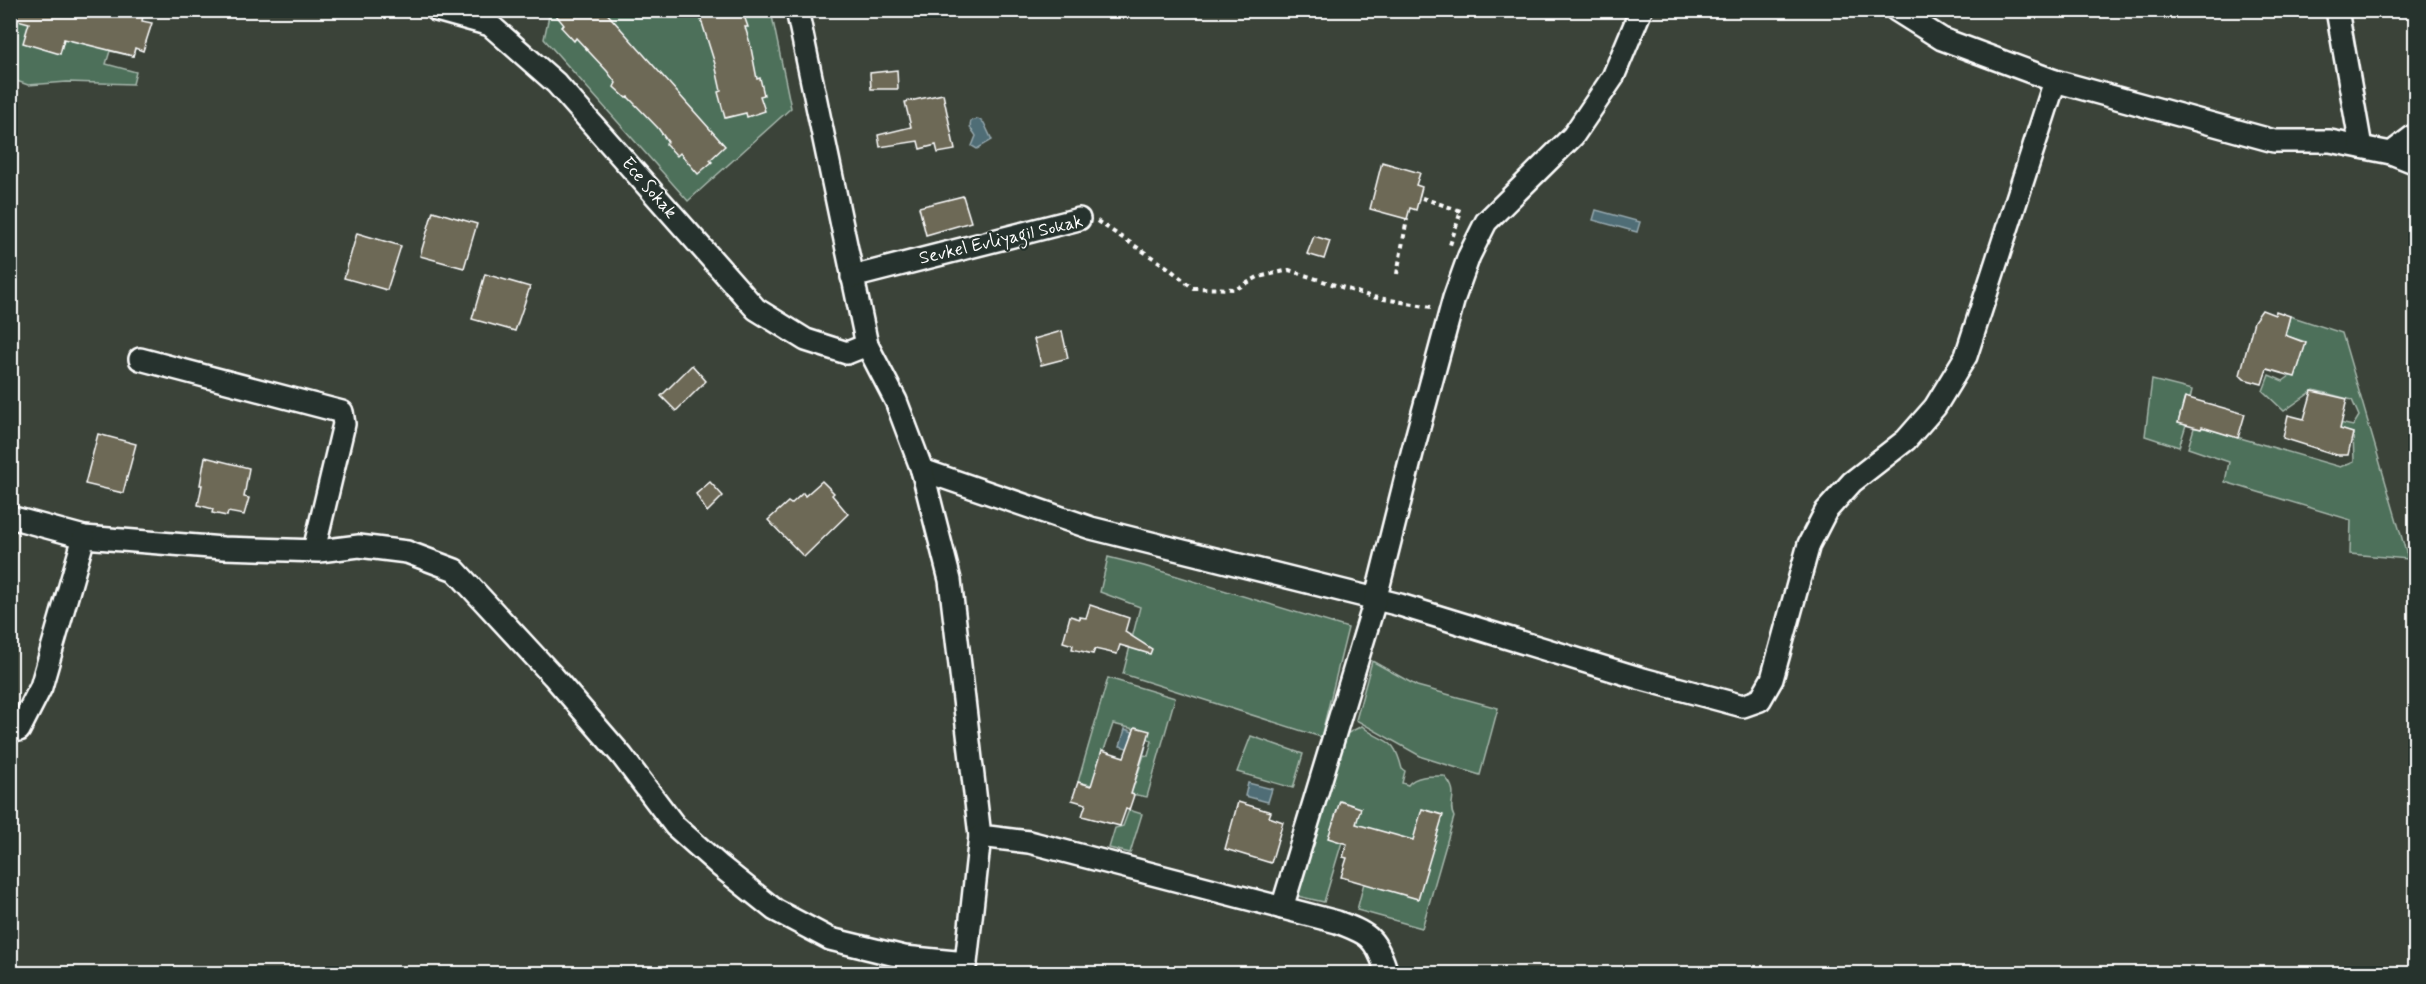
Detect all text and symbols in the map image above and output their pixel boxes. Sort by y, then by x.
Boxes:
street label: Ece Sokak [616,152,682,224]
street label: Sevkel Evliyagil Sokak [917,209,1086,273]

